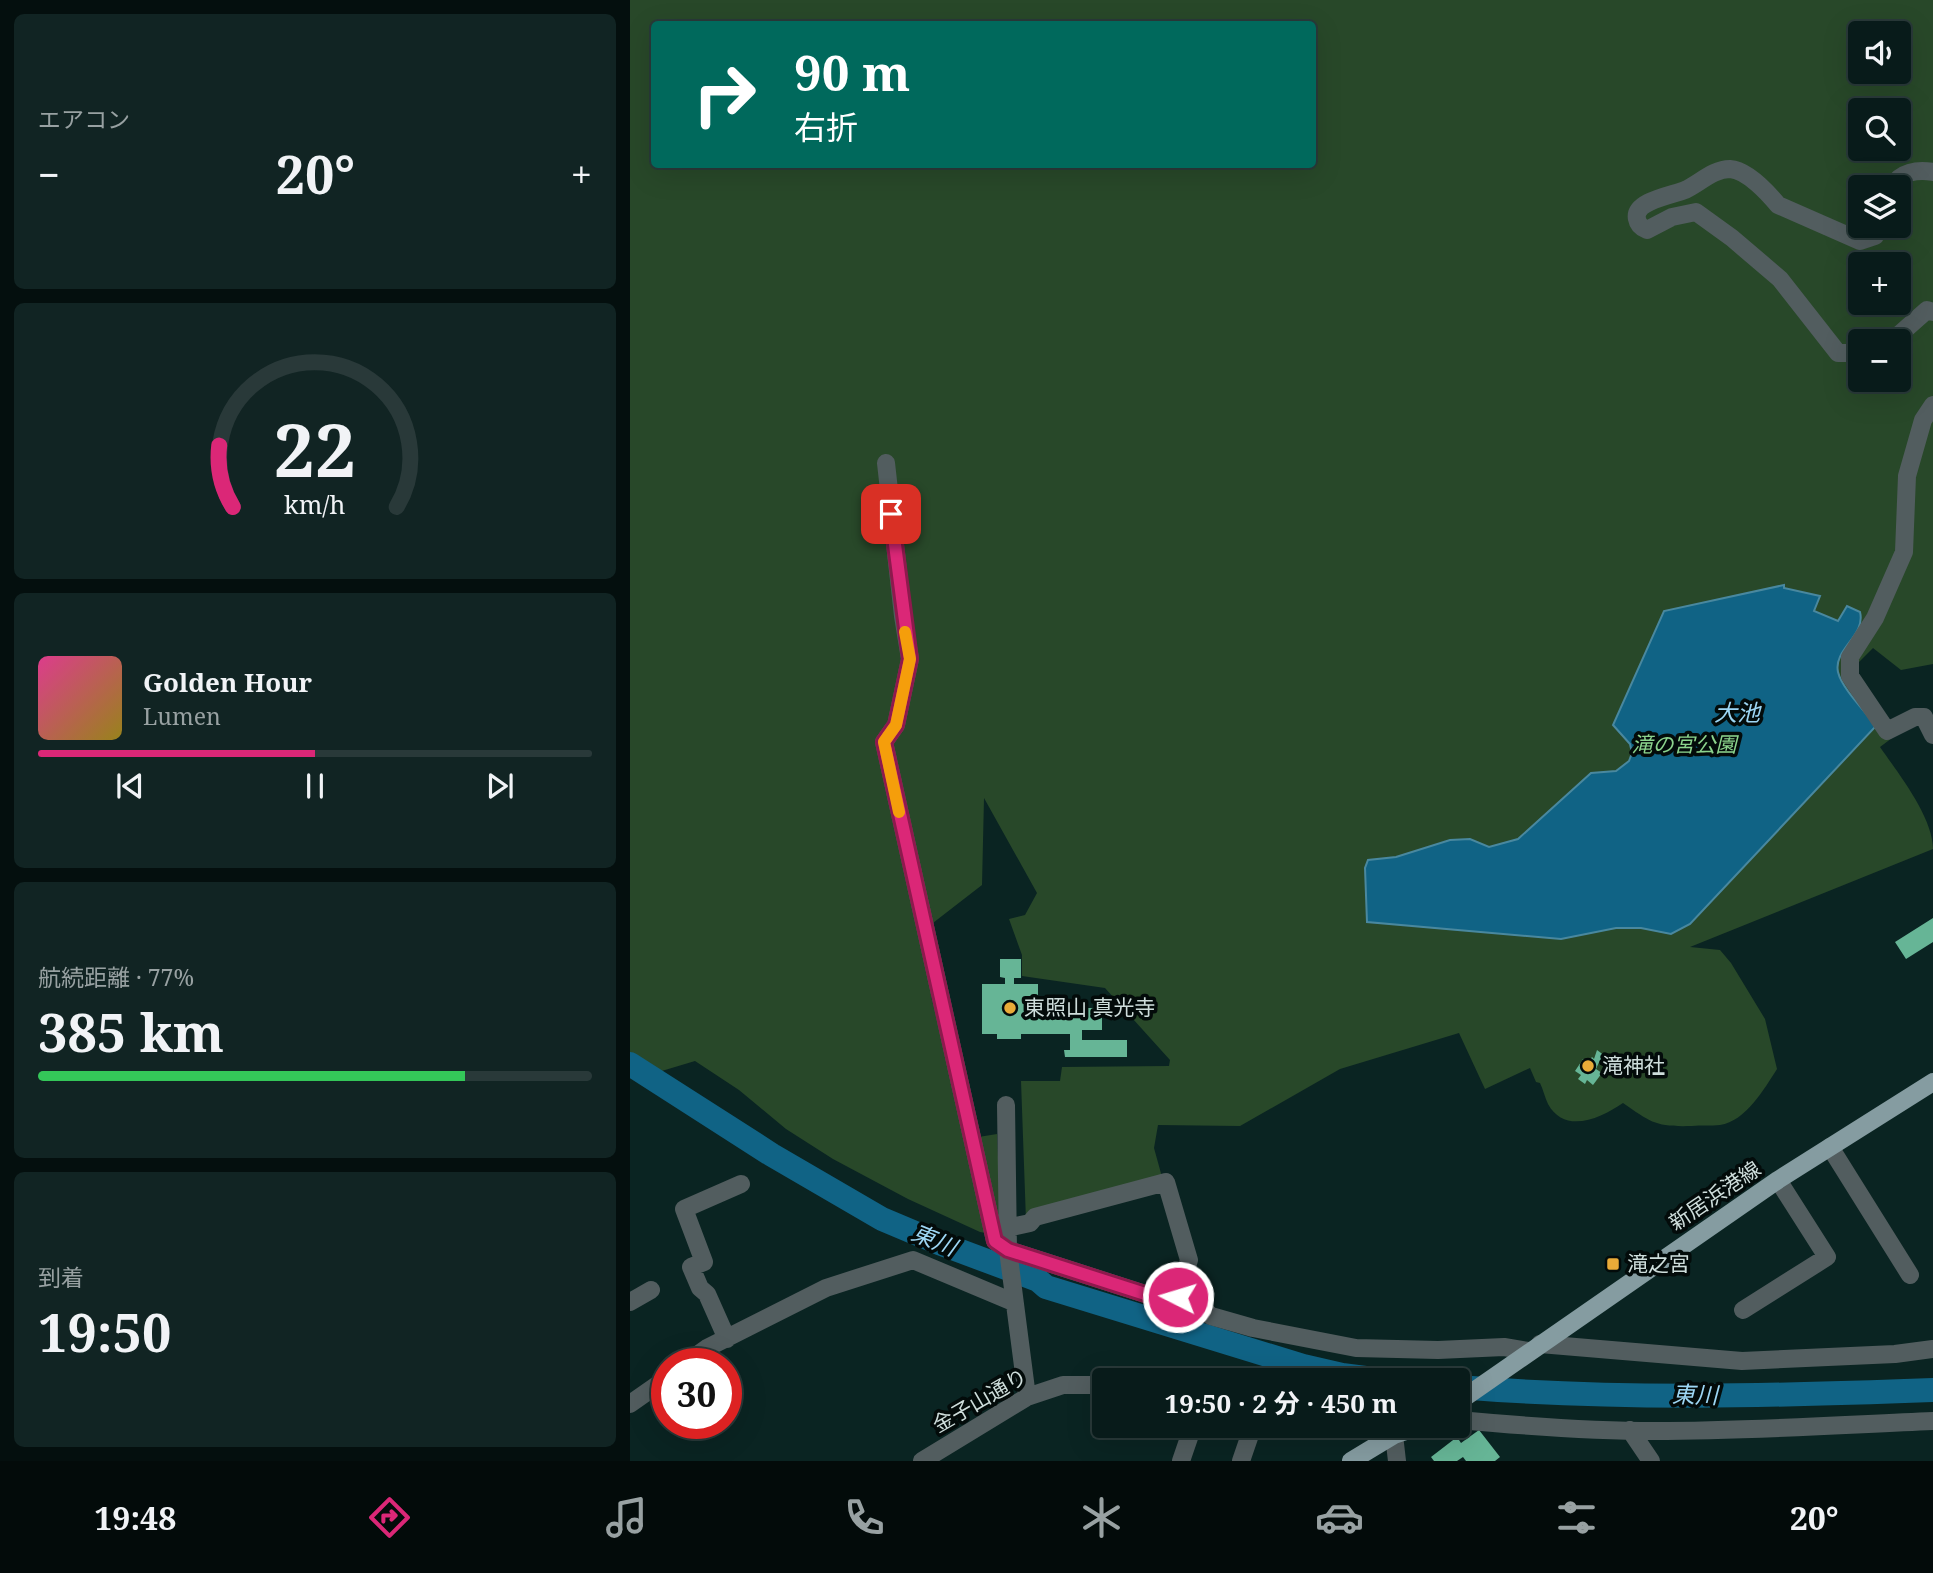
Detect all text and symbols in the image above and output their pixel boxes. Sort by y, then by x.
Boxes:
map controls [1848,21,1911,392]
button: sound [1848,21,1911,84]
text: 90 m [794,39,910,105]
icon: right [679,49,770,140]
button: search [1848,98,1911,161]
text: エアコン [38,103,130,135]
text: 右折 [794,105,858,148]
text: 20° [276,138,355,209]
text: − [38,148,60,200]
text: + [571,148,592,200]
button: layers [1848,175,1911,238]
button: + [1848,252,1911,315]
button: − [1848,329,1911,392]
text: 22 [274,400,356,499]
pin [861,484,921,544]
text: km/h [284,487,346,521]
icon: arrive [872,495,910,533]
text: Golden Hour [143,664,312,700]
water label: 大池 [1714,696,1762,728]
text: Lumen [143,700,221,732]
park label: 滝の宮公園 [1632,730,1739,758]
icon: previous [111,767,149,805]
icon: pause [296,767,334,805]
icon: next [481,767,519,805]
text: 航続距離 · 77% [38,961,194,993]
place label: 東照山 真光寺 [1024,993,1155,1021]
text: 385 km [38,996,224,1067]
marker: 東照山 真光寺 [1002,1000,1018,1016]
place label: 滝神社 [1602,1051,1665,1079]
marker: 滝神社 [1580,1058,1596,1074]
street label: 新居浜港線 [1663,1154,1766,1236]
water label: 東川 [907,1216,964,1264]
place label: 滝之宮 [1627,1249,1690,1277]
marker: 滝之宮 [1605,1256,1621,1272]
position arrow [1141,1260,1215,1334]
text: 到着 [38,1261,84,1293]
text: 19:50 [38,1296,171,1367]
speed limit sign: 30 [651,1348,742,1439]
street label: 金子山通り [927,1362,1032,1439]
water label: 東川 [1672,1378,1721,1410]
text: 19:50 · 2 分 · 450 m [1165,1385,1397,1421]
icon: directions [365,1493,414,1542]
icon: music [602,1493,651,1542]
icon: phone [840,1493,889,1542]
icon: climate [1077,1493,1126,1542]
icon: car [1315,1493,1364,1542]
icon: filters [1552,1493,1601,1542]
text: 19:48 [94,1496,176,1539]
text: 20° [1790,1496,1839,1539]

